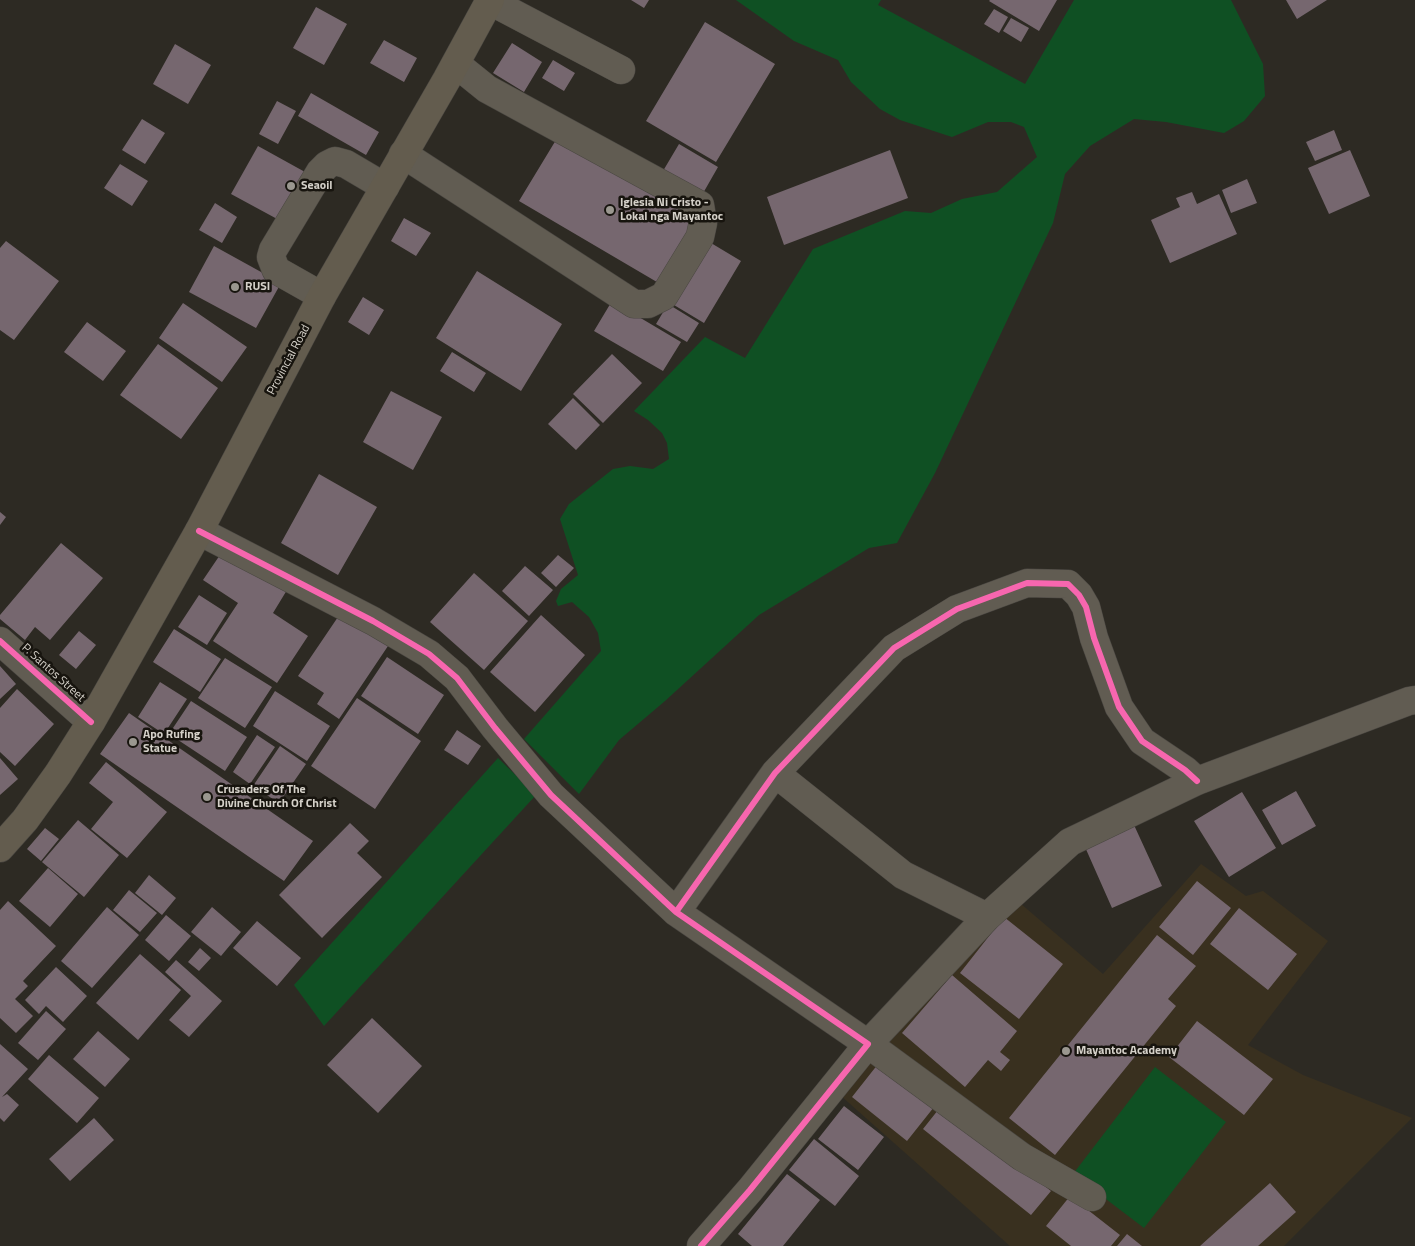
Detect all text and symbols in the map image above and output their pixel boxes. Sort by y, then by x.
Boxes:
place label: Seaoil [301,179,332,193]
marker: Seaoil [285,180,297,192]
place label: Iglesia Ni Cristo - Lokal nga Mayantoc [620,196,723,224]
marker: Iglesia Ni Cristo - Lokal nga Mayantoc [604,204,616,216]
place label: RUSI [245,280,270,294]
marker: RUSI [229,281,241,293]
street label: Provincial Road [264,322,314,398]
street label: P. Santos Street [18,641,88,705]
place label: Apo Rufing Statue [143,728,200,756]
marker: Apo Rufing Statue [127,736,139,748]
place label: Crusaders Of The Divine Church Of Christ [217,783,337,811]
marker: Crusaders Of The Divine Church Of Christ [201,791,213,803]
place label: Mayantoc Academy [1076,1044,1177,1058]
marker: Mayantoc Academy [1060,1045,1072,1057]

